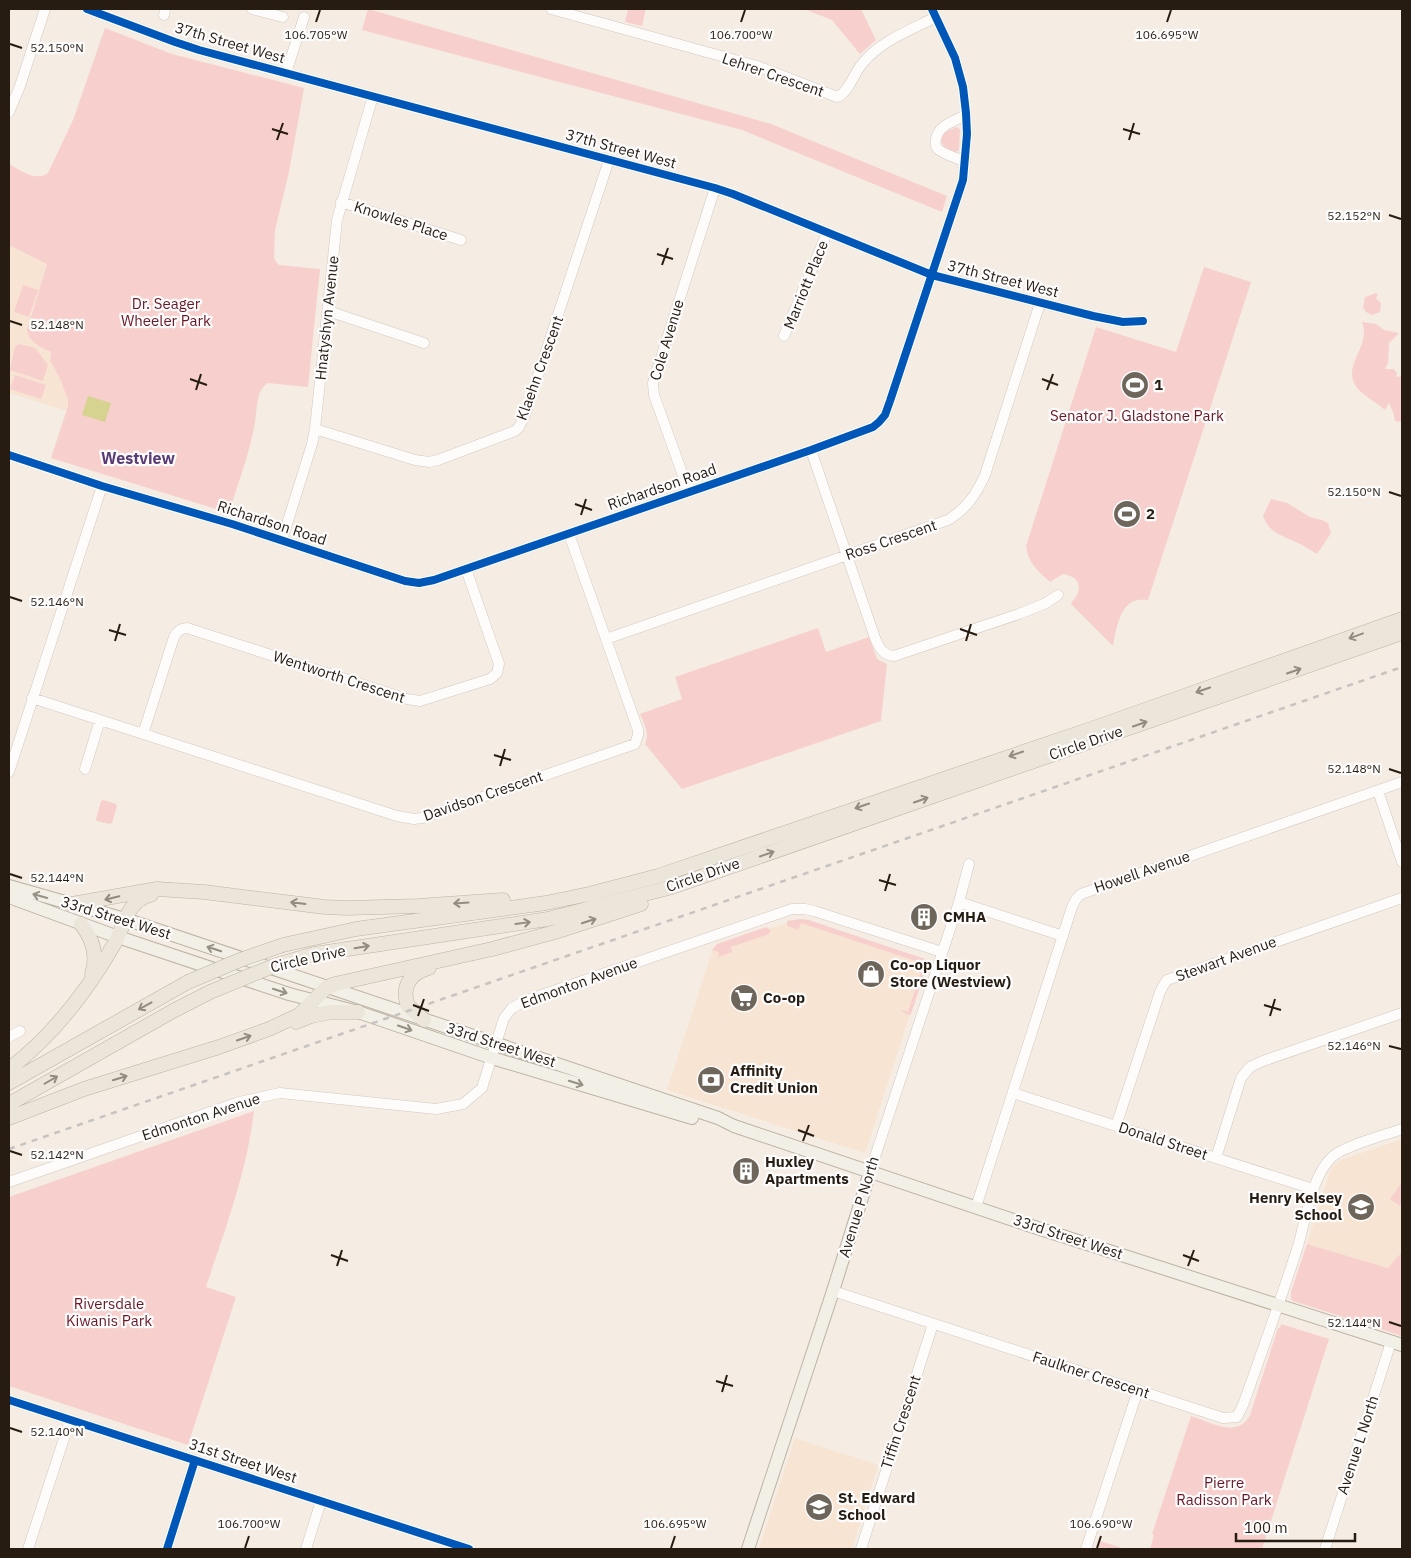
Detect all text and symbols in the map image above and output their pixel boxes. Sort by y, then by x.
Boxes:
street label: 37th Street West [173,18,287,67]
text: 106.705°W [285,27,348,42]
text: 106.700°W [710,27,773,42]
text: 106.695°W [1136,27,1199,42]
text: 52.150°N [30,40,84,55]
street label: Lehrer Crescent [720,48,827,101]
street label: 37th Street West [564,125,679,172]
street label: Knowles Place [352,196,451,245]
text: 52.152°N [1327,208,1381,223]
street label: Marriott Place [779,238,832,332]
street label: Hnatyshyn Avenue [311,255,342,381]
street label: 37th Street West [946,256,1061,302]
park label: Dr. Seager Wheeler Park [121,294,211,330]
street label: Cole Avenue [645,297,688,383]
street label: Klaehn Crescent [512,313,567,423]
text: 52.148°N [30,317,84,332]
sports icon: 1 [1120,370,1150,400]
place label: 1 [1154,375,1163,394]
park label: Senator J. Gladstone Park [1050,406,1224,425]
district label: Westview [101,448,175,468]
street label: Richardson Road [605,459,719,514]
text: 52.150°N [1327,484,1381,499]
street label: Richardson Road [215,496,329,549]
sports icon: 2 [1112,499,1142,529]
place label: 2 [1146,504,1155,523]
street label: Ross Crescent [843,515,939,564]
text: 52.146°N [30,594,84,609]
one-way arrow [1349,632,1365,641]
street label: Wentworth Crescent [271,646,408,707]
one-way arrow [1286,666,1301,675]
one-way arrow [1196,686,1212,695]
one-way arrow [1132,719,1148,728]
street label: Circle Drive [1046,721,1125,764]
one-way arrow [1009,750,1025,759]
text: 52.148°N [1327,761,1381,776]
street label: Davidson Crescent [421,766,545,825]
one-way arrow [912,795,928,805]
one-way arrow [855,802,871,811]
street label: Howell Avenue [1091,846,1192,897]
one-way arrow [759,849,774,858]
street label: Circle Drive [663,853,742,896]
text: 52.144°N [30,870,84,885]
one-way arrow [32,890,48,900]
street label: 33rd Street West [59,892,174,943]
one-way arrow [104,894,120,903]
one-way arrow [291,898,307,908]
one-way arrow [453,899,469,908]
building icon: CMHA [909,902,939,932]
place label: CMHA [943,907,986,926]
one-way arrow [580,916,596,925]
one-way arrow [515,918,531,928]
street label: Stewart Avenue [1173,931,1279,986]
street label: Circle Drive [268,941,347,976]
one-way arrow [354,941,370,951]
one-way arrow [207,944,222,953]
street label: Edmonton Avenue [518,953,640,1013]
place label: Co-op Liquor Store (Westview) [890,955,1011,991]
shop icon: Co-op Liquor Store (Westview) [856,959,886,989]
supermarket icon: Co-op [729,983,759,1013]
one-way arrow [272,987,287,996]
place label: Co-op [763,988,805,1007]
one-way arrow [138,1001,153,1011]
street label: 33rd Street West [444,1018,558,1071]
one-way arrow [396,1024,412,1033]
one-way arrow [236,1033,251,1042]
text: 52.146°N [1327,1038,1381,1053]
place label: Affinity Credit Union [730,1061,818,1097]
bank icon: Affinity Credit Union [696,1065,726,1095]
one-way arrow [112,1072,128,1082]
one-way arrow [44,1074,58,1084]
one-way arrow [568,1078,584,1088]
street label: Edmonton Avenue [139,1088,262,1145]
street label: Donald Street [1116,1117,1210,1164]
text: 52.142°N [30,1147,84,1162]
place label: Huxley Apartments [765,1152,849,1188]
street label: Avenue P North [834,1154,883,1260]
building icon: Huxley Apartments [731,1156,761,1186]
place label: Henry Kelsey School [1249,1188,1342,1224]
school or university icon: Henry Kelsey School [1346,1192,1376,1222]
street label: 33rd Street West [1011,1210,1125,1263]
park label: Riversdale Kiwanis Park [66,1294,152,1330]
text: 52.144°N [1327,1315,1381,1330]
street label: Faulkner Crescent [1030,1347,1152,1402]
street label: Tiffin Crescent [876,1373,925,1471]
street label: Avenue L North [1333,1393,1382,1497]
text: 52.140°N [30,1424,84,1439]
street label: 31st Street West [187,1434,300,1487]
park label: Pierre Radisson Park [1176,1473,1272,1509]
place label: St. Edward School [838,1488,915,1524]
school or university icon: St. Edward School [804,1492,834,1522]
scale bar [1236,1510,1355,1542]
text: 106.700°W [218,1516,281,1531]
text: 106.695°W [644,1516,707,1531]
text: 106.690°W [1070,1516,1133,1531]
text: 100 m [1244,1518,1288,1537]

